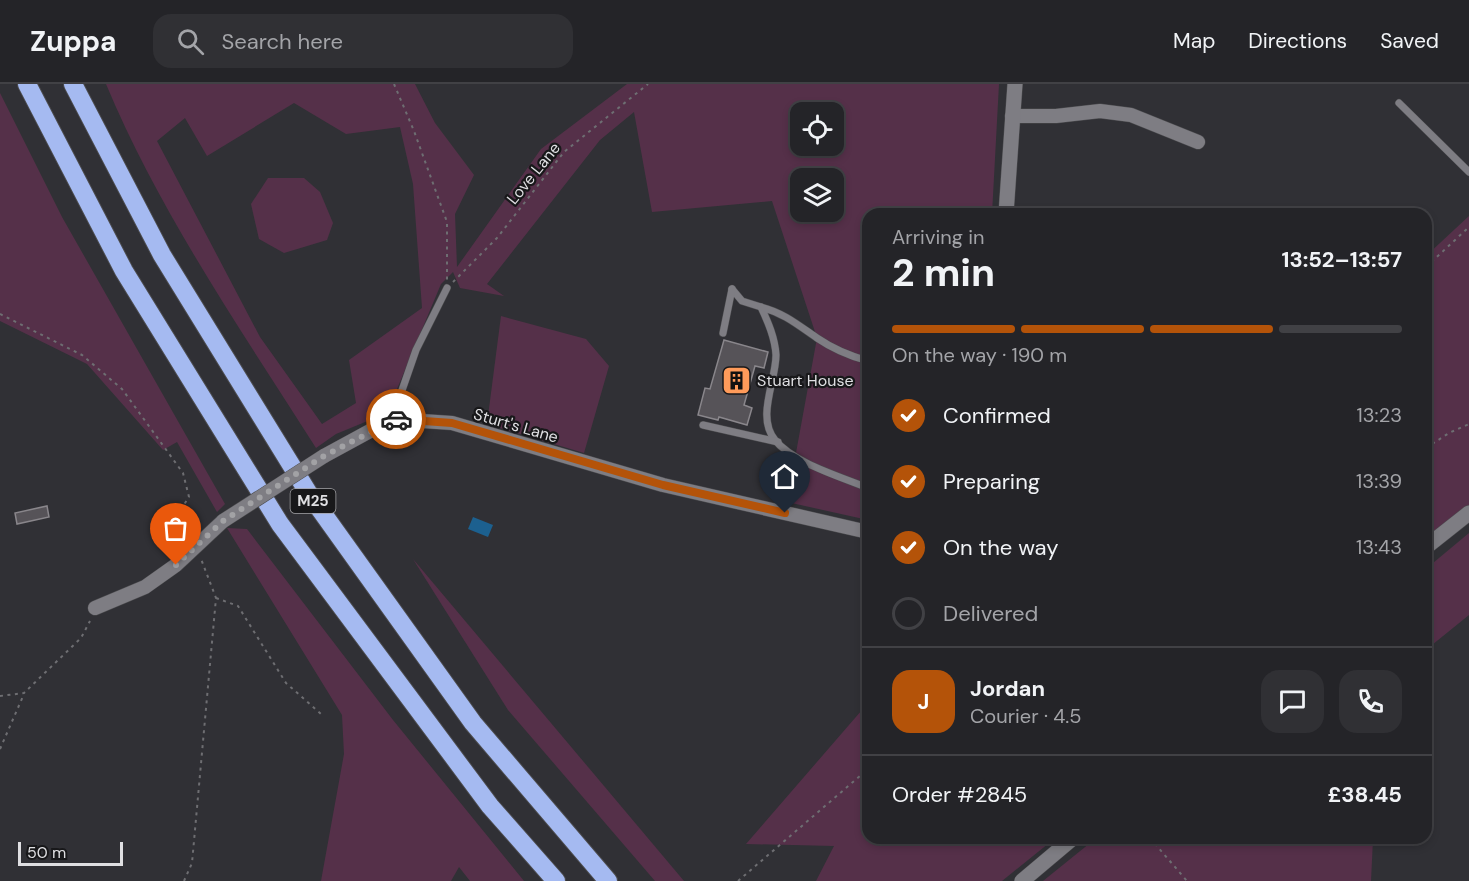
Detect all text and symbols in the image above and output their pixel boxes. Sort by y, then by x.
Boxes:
search box [153,14,573,68]
text: Zuppa [30,23,117,60]
icon: search [174,25,207,58]
text: Search here [222,27,343,56]
text: Map [1173,27,1215,55]
text: Directions [1248,27,1347,55]
text: Saved [1380,27,1439,55]
map controls [790,102,844,222]
button: locate [790,102,844,156]
street label: Love Lane [502,138,565,209]
button: layers [790,168,844,222]
text: Arriving in [892,224,984,250]
text: 13:52–13:57 [1281,245,1402,274]
text: 2 min [892,247,995,298]
text: On the way · 190 m [892,342,1067,368]
building icon: Stuart House [720,364,752,396]
place label: Stuart House [757,370,854,391]
courier [366,389,426,449]
icon: check [892,399,925,432]
text: Confirmed [943,401,1051,430]
text: 13:23 [1357,402,1402,428]
icon: car [380,403,413,436]
street label: Sturt's Lane [471,403,561,448]
pin [759,451,810,513]
icon: home [768,460,801,493]
icon: check [892,465,925,498]
text: Preparing [943,467,1040,496]
text: 13:39 [1356,468,1402,494]
road number: M25 [290,489,336,513]
pin [150,503,201,565]
icon: bag [159,512,192,545]
icon: check [892,531,925,564]
text: On the way [943,533,1058,562]
text: 13:43 [1356,534,1402,560]
text: Delivered [943,599,1038,628]
button: chat [1261,670,1324,733]
button: phone [1339,670,1402,733]
text: Jordan [970,674,1045,703]
text: J [918,687,929,716]
text: Courier · 4.5 [970,703,1082,729]
text: Order #2845 [892,780,1027,809]
text: £38.45 [1327,780,1402,809]
scale bar [18,839,123,866]
text: 50 m [27,842,66,863]

